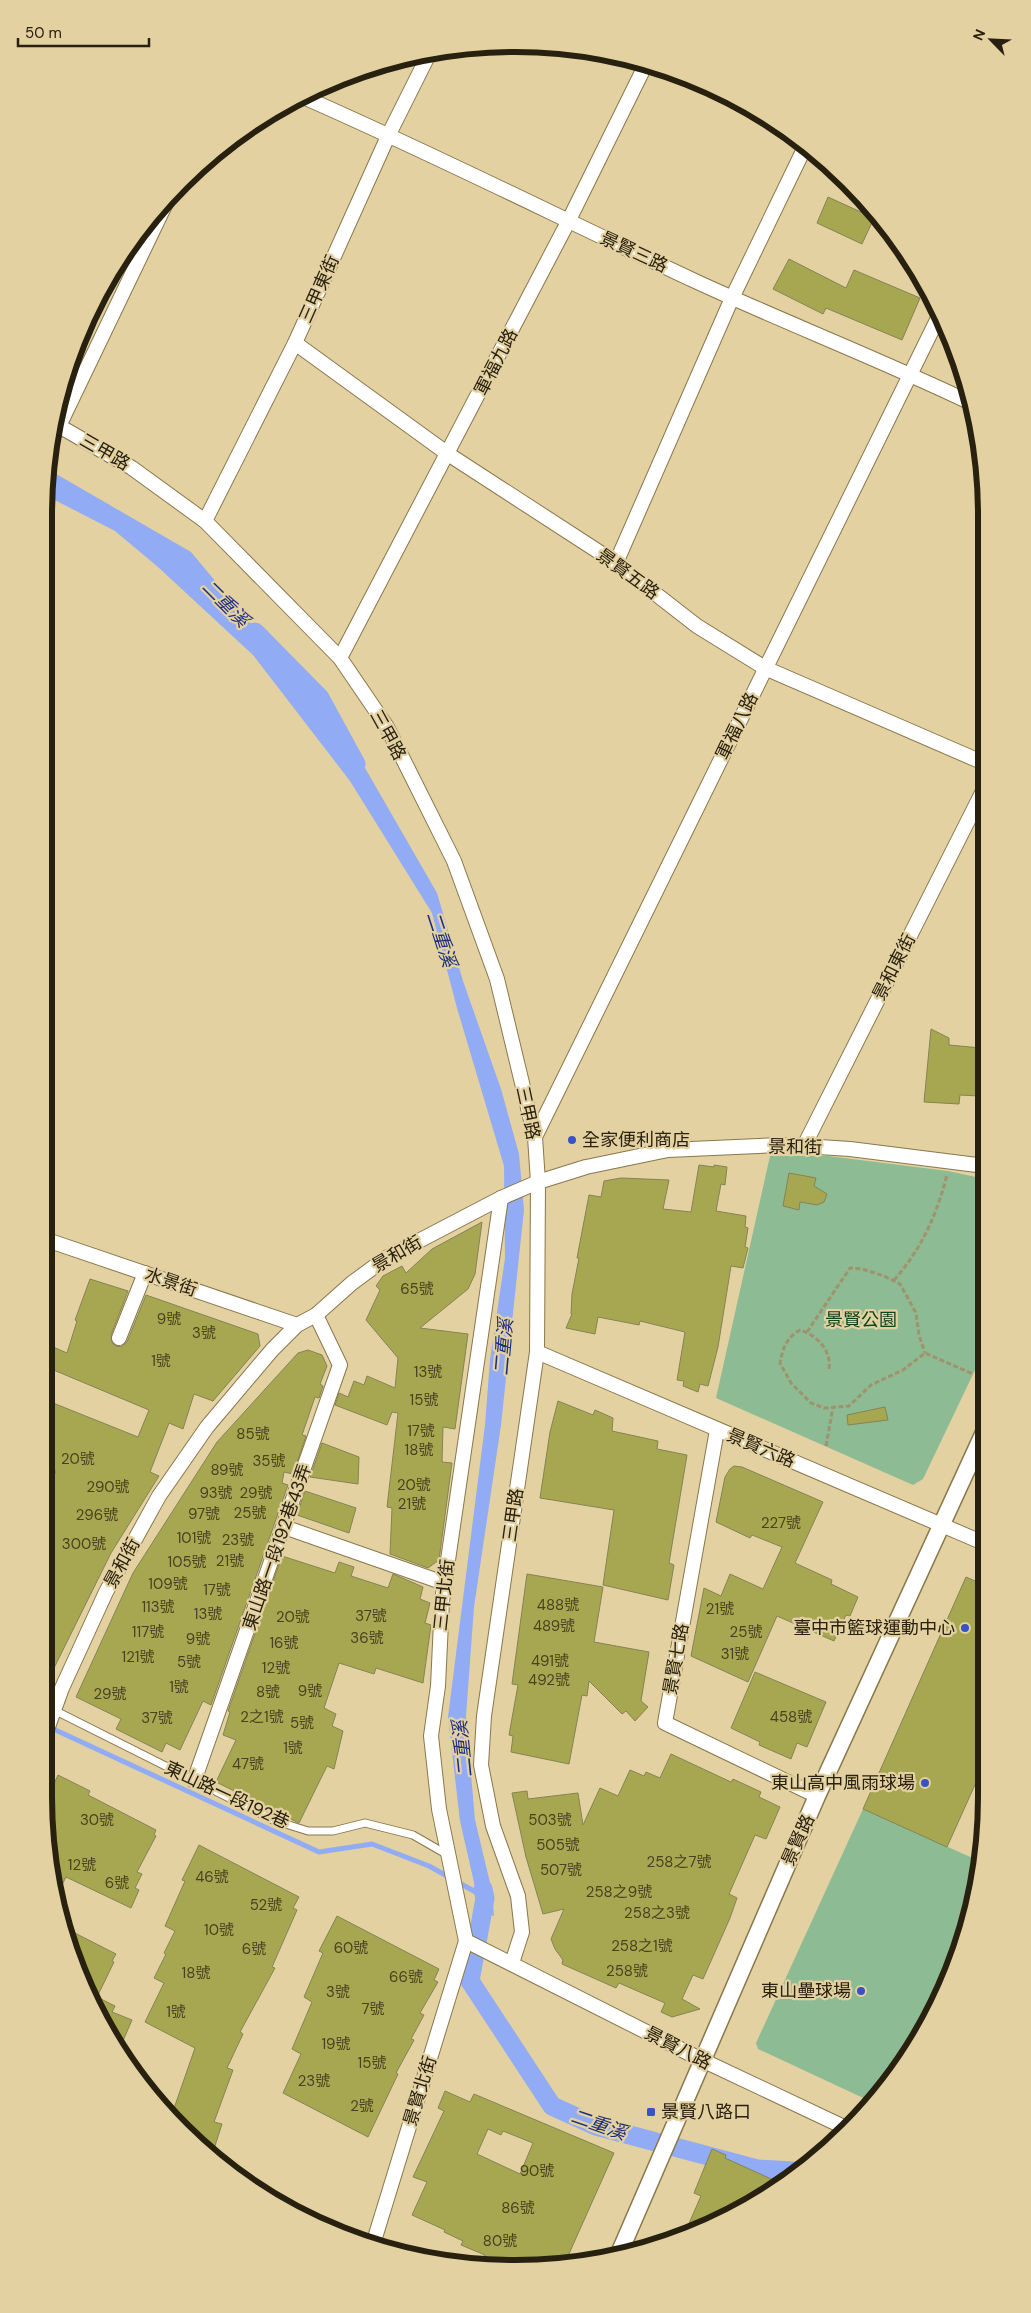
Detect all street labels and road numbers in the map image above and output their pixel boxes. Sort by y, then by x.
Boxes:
street label: 景賢三路 [596,226,672,278]
street label: 三甲東街 [293,251,345,327]
street label: 軍福九路 [469,324,523,400]
street label: 三甲路 [76,428,134,476]
street label: 景賢五路 [592,543,664,605]
street label: 軍福八路 [710,688,764,764]
street label: 三甲路 [364,706,412,764]
street label: 景和東街 [867,929,921,1005]
street label: 三甲路 [511,1084,545,1142]
street label: 景和街 [768,1135,822,1159]
street label: 景和街 [368,1230,426,1278]
street label: 水景街 [142,1262,200,1302]
street label: 景賢六路 [723,1423,799,1473]
street label: 東山路一段192巷43弄 [237,1461,317,1633]
street label: 三甲路 [497,1487,529,1543]
street label: 景和街 [98,1534,146,1592]
street label: 三甲北街 [428,1558,460,1632]
street label: 景賢七路 [658,1621,694,1697]
street label: 東山路一段192巷 [161,1756,293,1834]
street label: 景賢路 [776,1810,820,1870]
street label: 景賢八路 [640,2021,716,2075]
street label: 景賢北街 [398,2053,442,2129]

